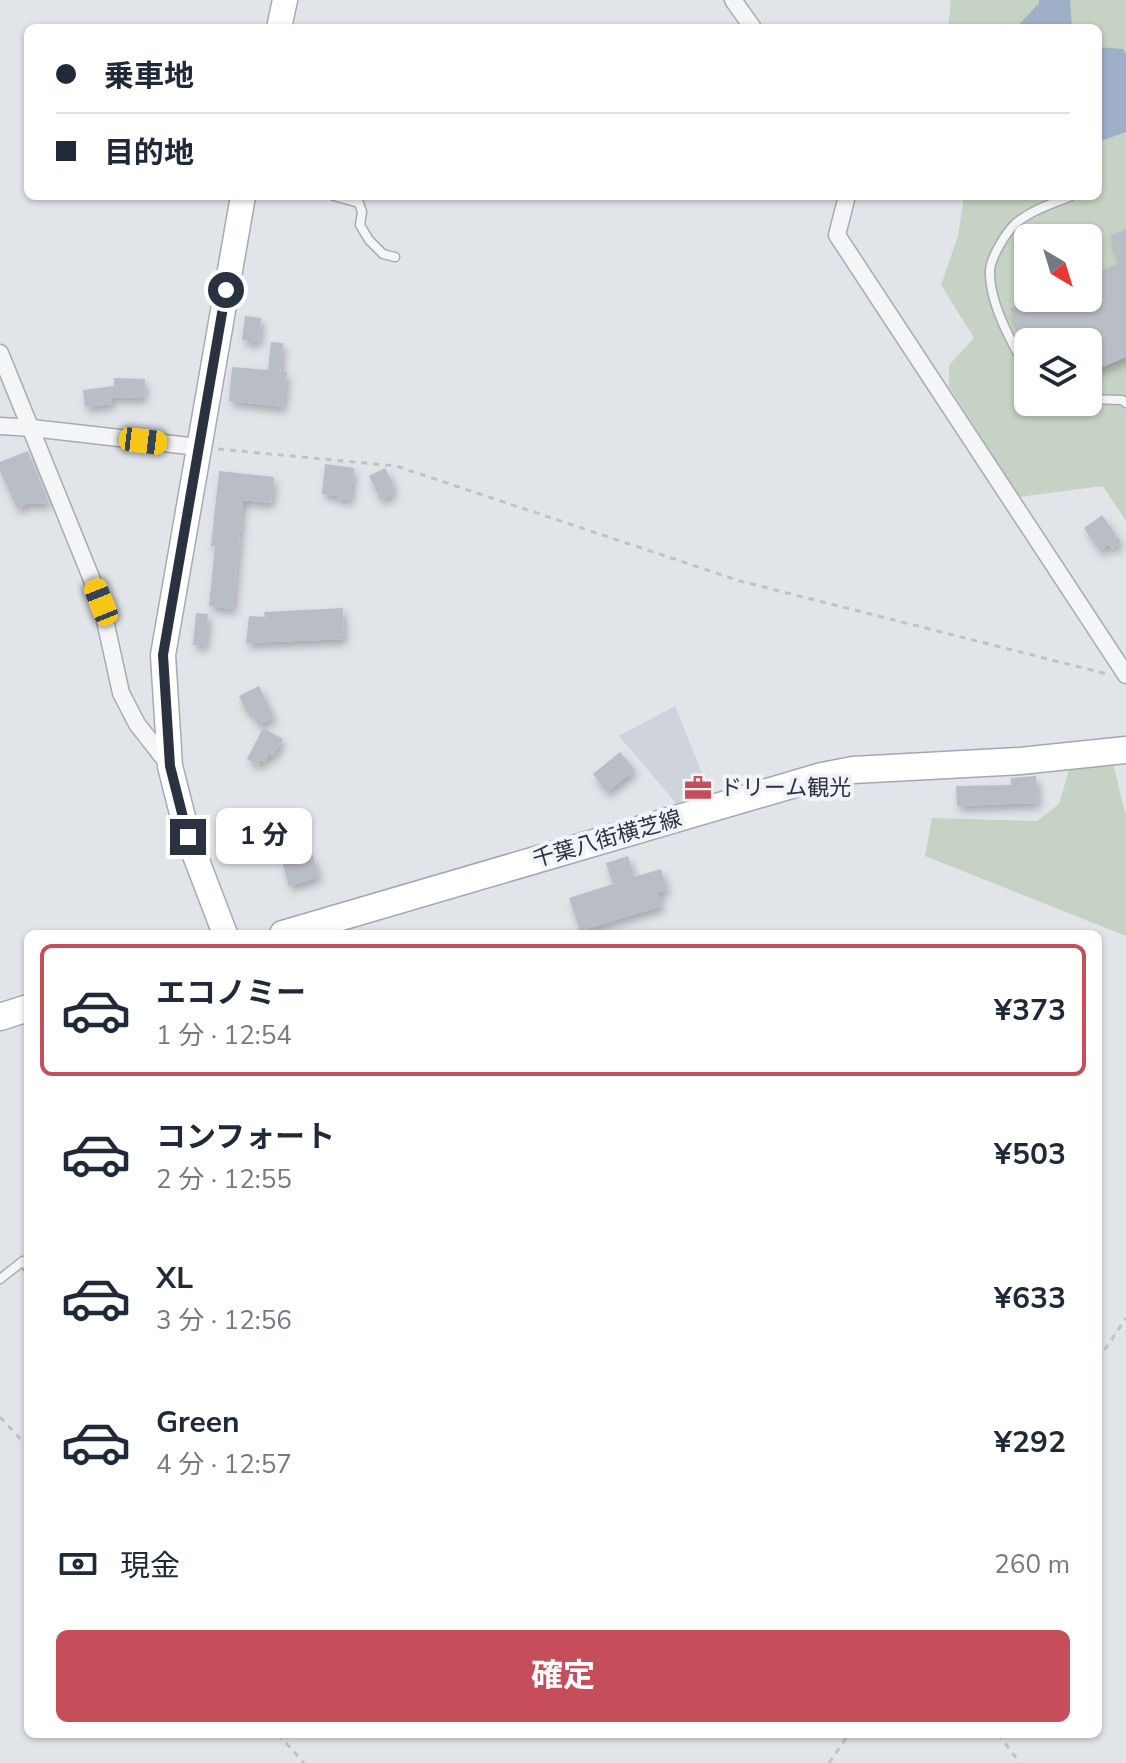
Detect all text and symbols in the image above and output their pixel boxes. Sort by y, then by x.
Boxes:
text: 乗車地 [104,56,194,97]
text: 目的地 [104,133,194,174]
north arrow [1014,224,1102,312]
map controls [1014,224,1102,416]
route start [208,272,244,308]
button: layers [1014,328,1102,416]
car [118,426,168,456]
car [81,575,121,629]
office icon: ドリーム観光 [683,773,713,803]
place label: ドリーム観光 [720,773,851,803]
street label: 千葉八街横芝線 [529,803,685,875]
callout: 1 分 [216,809,312,865]
text: 1 分 [240,818,288,853]
route end [170,819,206,855]
text: エコノミー [156,973,306,1014]
icon: car [60,974,132,1046]
text: ¥373 [994,990,1066,1031]
text: 1 分 · 12:54 [156,1018,292,1053]
text: コンフォート [156,1117,335,1158]
icon: car [60,1118,132,1190]
text: ¥503 [994,1134,1066,1175]
text: 2 分 · 12:55 [156,1162,292,1197]
text: XL [156,1258,193,1299]
icon: car [60,1262,132,1334]
text: ¥633 [994,1278,1066,1319]
text: 3 分 · 12:56 [156,1303,292,1338]
text: Green [156,1402,240,1443]
icon: car [60,1406,132,1478]
text: ¥292 [994,1422,1066,1463]
text: 4 分 · 12:57 [156,1447,292,1482]
icon: cash [56,1542,100,1586]
text: 現金 [120,1546,180,1587]
text: 260 m [994,1547,1070,1582]
button: 確定 [56,1630,1070,1722]

